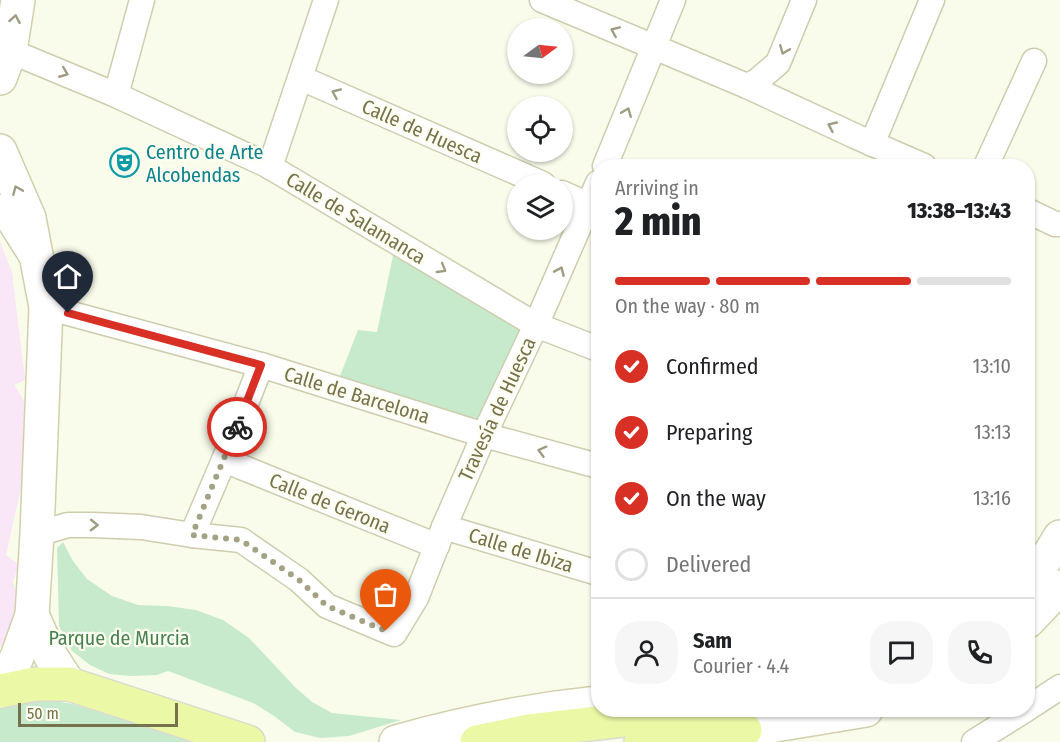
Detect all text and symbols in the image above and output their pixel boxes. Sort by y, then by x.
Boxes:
one-way arrow [8,14,21,24]
north arrow [507,18,573,84]
map controls [507,18,573,240]
one-way arrow [610,26,621,38]
one-way arrow [779,44,791,55]
one-way arrow [58,66,69,78]
one-way arrow [332,88,343,100]
street label: Calle de Huesca [358,94,486,168]
button: locate [507,96,573,162]
one-way arrow [620,108,632,119]
one-way arrow [827,121,838,133]
place label: Centro de Arte Alcobendas [146,140,263,187]
theatre icon: Centro de Arte Alcobendas [109,147,141,179]
street label: Calle de Salamanca [282,167,430,269]
button: layers [507,174,573,240]
text: Arriving in [615,176,699,200]
one-way arrow [12,185,24,196]
text: 13:38–13:43 [907,197,1011,224]
text: 2 min [615,199,701,245]
pin [42,251,93,313]
icon: home [51,260,84,293]
one-way arrow [436,262,446,273]
one-way arrow [553,267,565,278]
text: On the way · 80 m [615,294,760,318]
street label: Travesía de Huesca [453,333,541,485]
icon: check [615,350,648,383]
text: Confirmed [666,353,759,380]
text: 13:10 [973,354,1011,378]
street label: Calle de Barcelona [281,361,433,429]
courier [207,397,267,457]
icon: bike [221,411,254,444]
icon: check [615,416,648,449]
text: Preparing [666,419,752,446]
text: 13:13 [974,420,1011,444]
one-way arrow [537,446,548,458]
street label: Calle de Gerona [266,468,394,538]
icon: check [615,482,648,515]
text: On the way [666,485,766,512]
text: 13:16 [973,486,1011,510]
one-way arrow [90,519,99,531]
street label: Calle de Ibiza [466,523,576,577]
text: Delivered [666,551,751,578]
pin [360,569,411,631]
icon: bag [369,578,402,611]
button: person [615,621,678,684]
button: chat [870,621,933,684]
button: phone [948,621,1011,684]
park label: Parque de Murcia [48,626,190,650]
text: Sam [693,627,732,654]
text: Courier · 4.4 [693,654,789,678]
scale bar [18,700,178,728]
text: 50 m [27,704,59,723]

